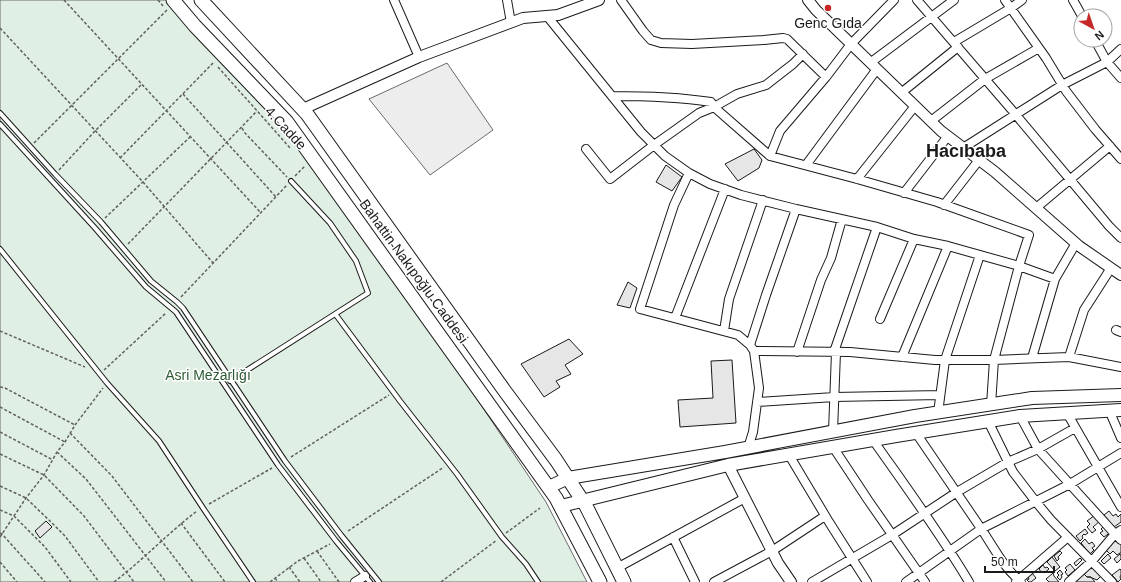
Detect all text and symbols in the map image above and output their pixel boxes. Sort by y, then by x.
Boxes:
marker: Genc Gıda [823,3,833,13]
north arrow [1073,8,1113,48]
place label: Genc Gıda [794,15,862,31]
text: N [1092,29,1106,43]
street label: 4.Cadde [262,103,310,153]
district label: Hacıbaba [926,141,1007,161]
street label: Bahattin Nakıpoğlu Caddesi [357,196,471,346]
park label: Asri Mezarlığı [165,367,251,383]
scale bar [985,548,1054,574]
text: 50 m [991,555,1018,569]

